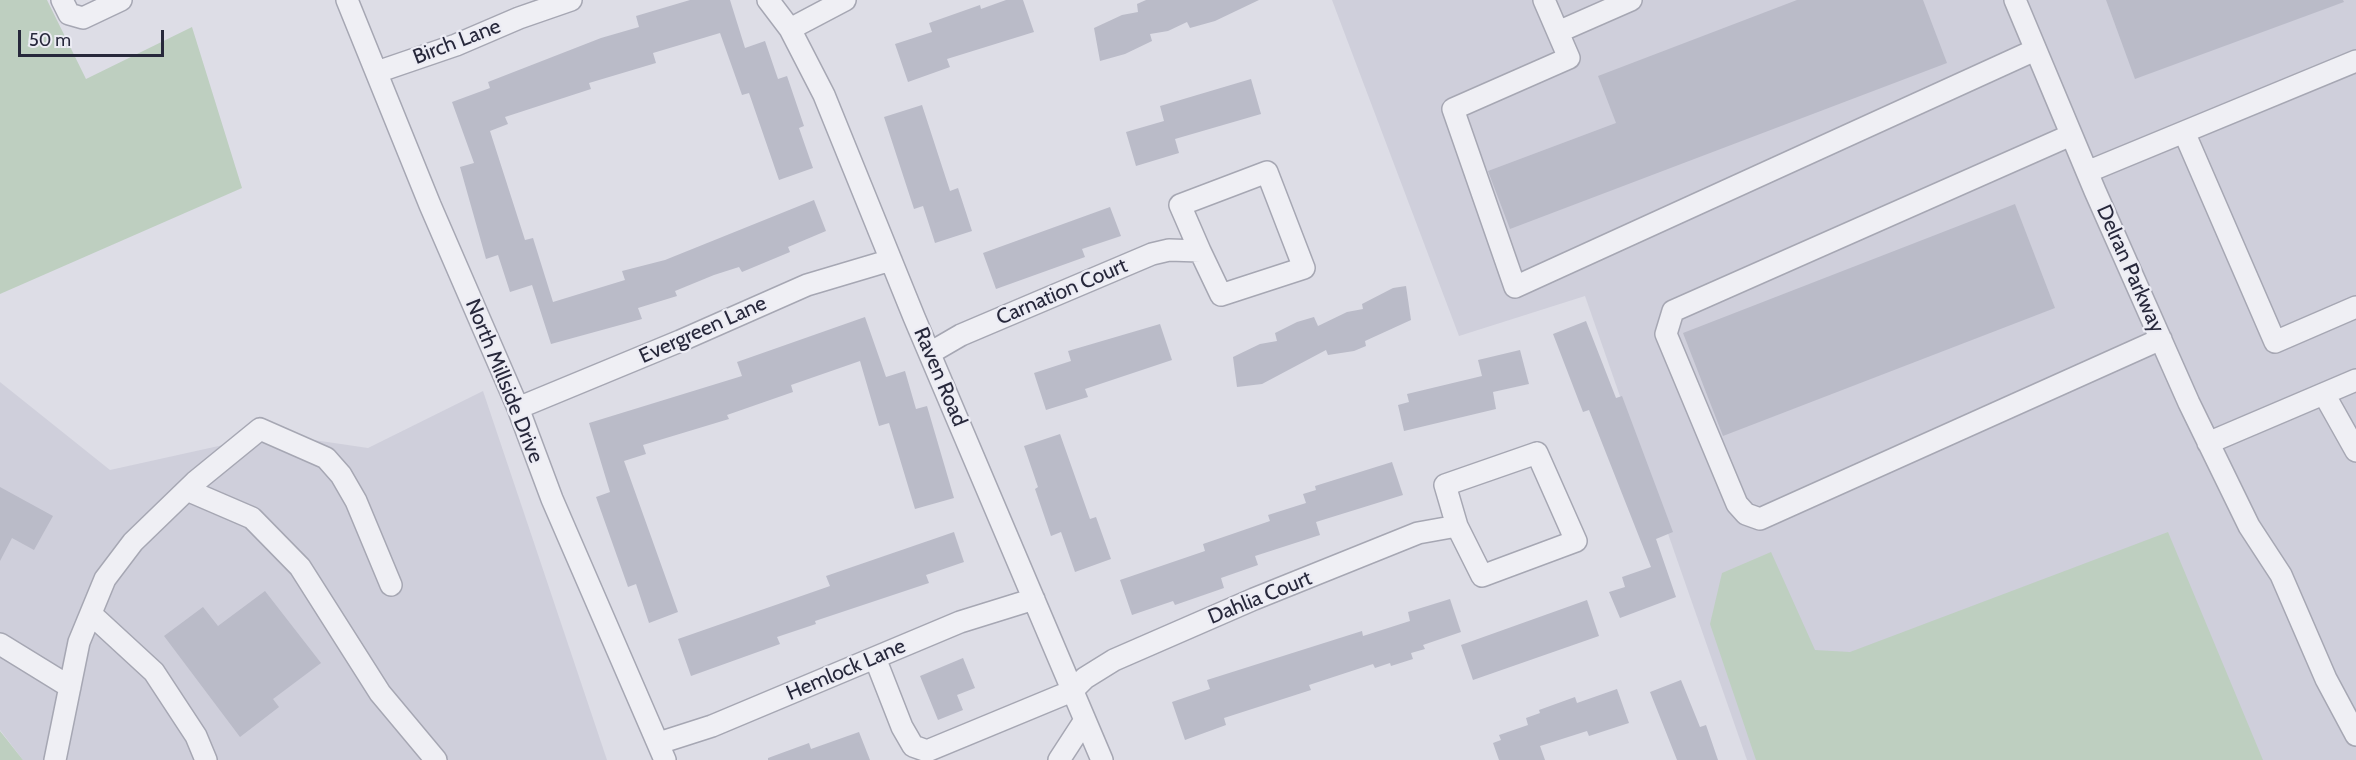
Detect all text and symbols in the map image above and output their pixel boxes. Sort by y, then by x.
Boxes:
street label: Birch Lane [410,14,504,70]
scale bar [21,18,166,56]
text: 50 m [29,29,71,51]
street label: Delran Parkway [2091,201,2169,337]
street label: Carnation Court [993,253,1131,331]
street label: Evergreen Lane [635,291,771,369]
street label: North Millside Drive [460,295,548,467]
street label: Raven Road [908,324,972,430]
street label: Dahlia Court [1204,566,1316,630]
street label: Hemlock Lane [783,634,909,706]

